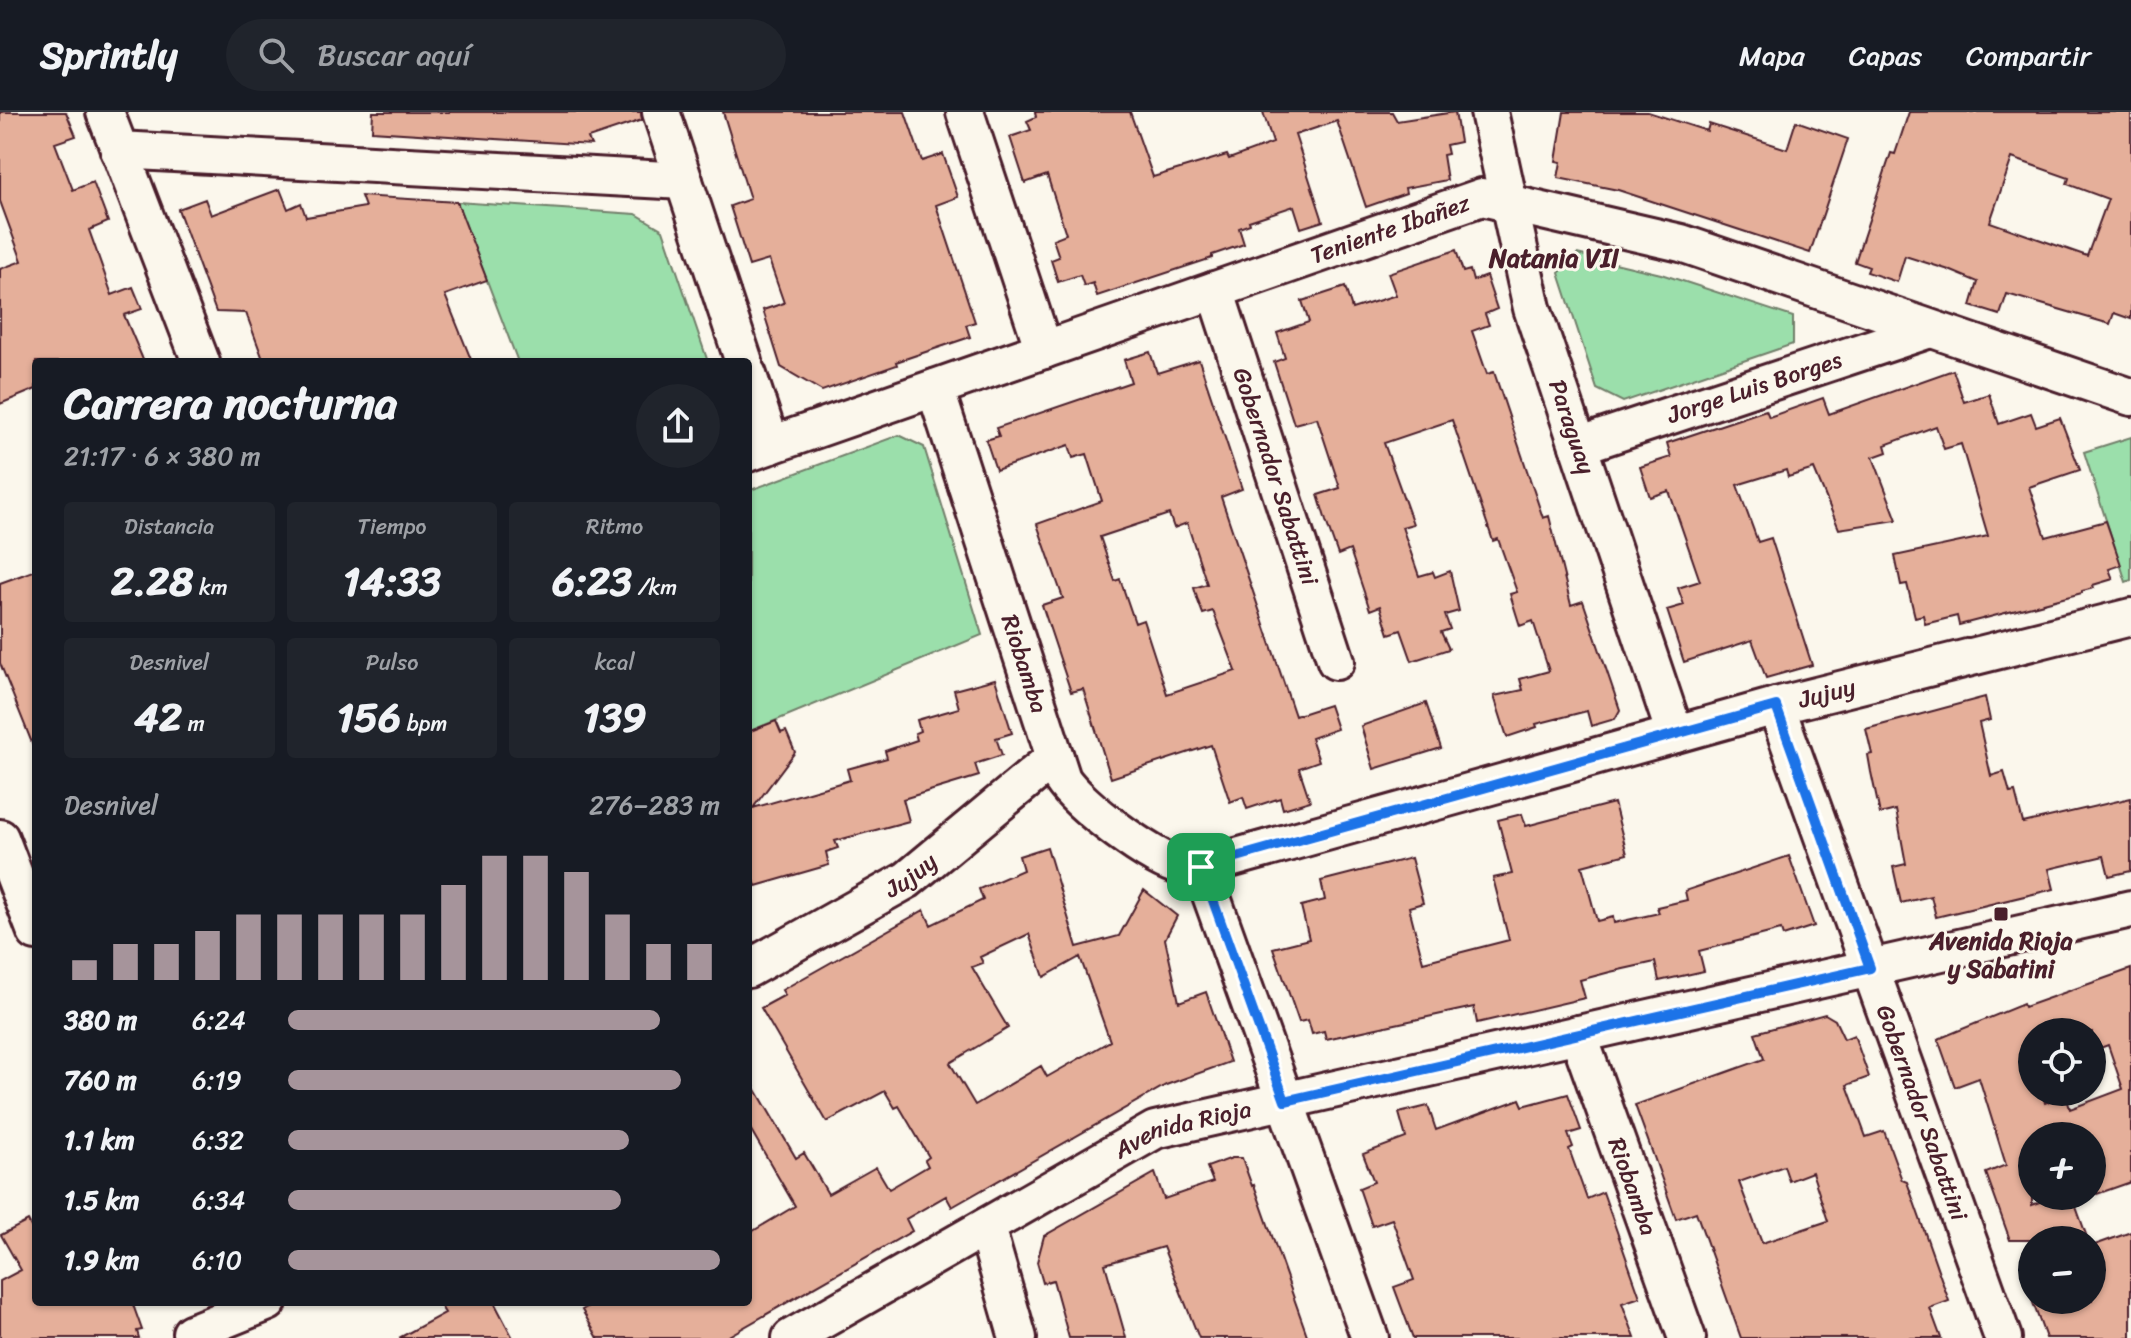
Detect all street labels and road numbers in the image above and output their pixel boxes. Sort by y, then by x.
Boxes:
street label: Teniente Ibañez [1305,182,1476,276]
street label: Jorge Luis Borges [1661,339,1847,436]
street label: Gobernador Sabattini [1221,362,1331,592]
street label: Paraguay [1536,374,1608,481]
street label: Riobamba [989,609,1060,719]
street label: Jujuy [1793,666,1860,721]
street label: Jujuy [876,842,947,910]
street label: Gobernador Sabattini [1864,999,1981,1228]
street label: Avenida Rioja [1105,1088,1256,1171]
street label: Riobamba [1596,1131,1670,1242]

